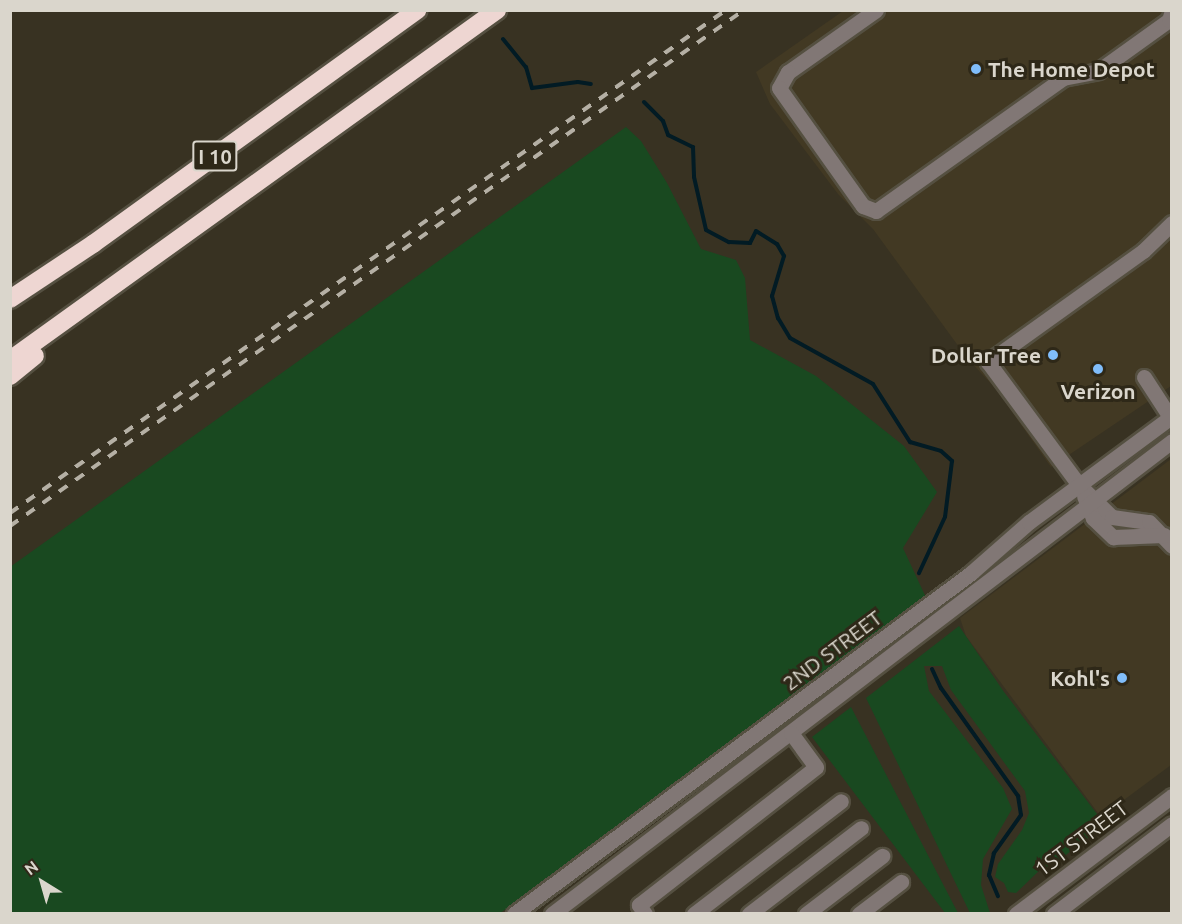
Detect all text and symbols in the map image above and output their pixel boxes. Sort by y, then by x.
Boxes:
place label: The Home Depot [988,56,1155,82]
marker: The Home Depot [969,62,983,76]
road number: I 10 [191,139,239,173]
place label: Dollar Tree [931,342,1041,368]
marker: Dollar Tree [1046,348,1060,362]
marker: Verizon [1091,362,1105,376]
place label: Verizon [1060,378,1136,404]
street label: 2ND STREET [778,605,886,695]
place label: Kohl's [1050,665,1110,691]
marker: Kohl's [1115,671,1129,685]
street label: 1ST STREET [1029,795,1133,881]
north arrow [12,852,72,912]
text: N [21,857,41,878]

